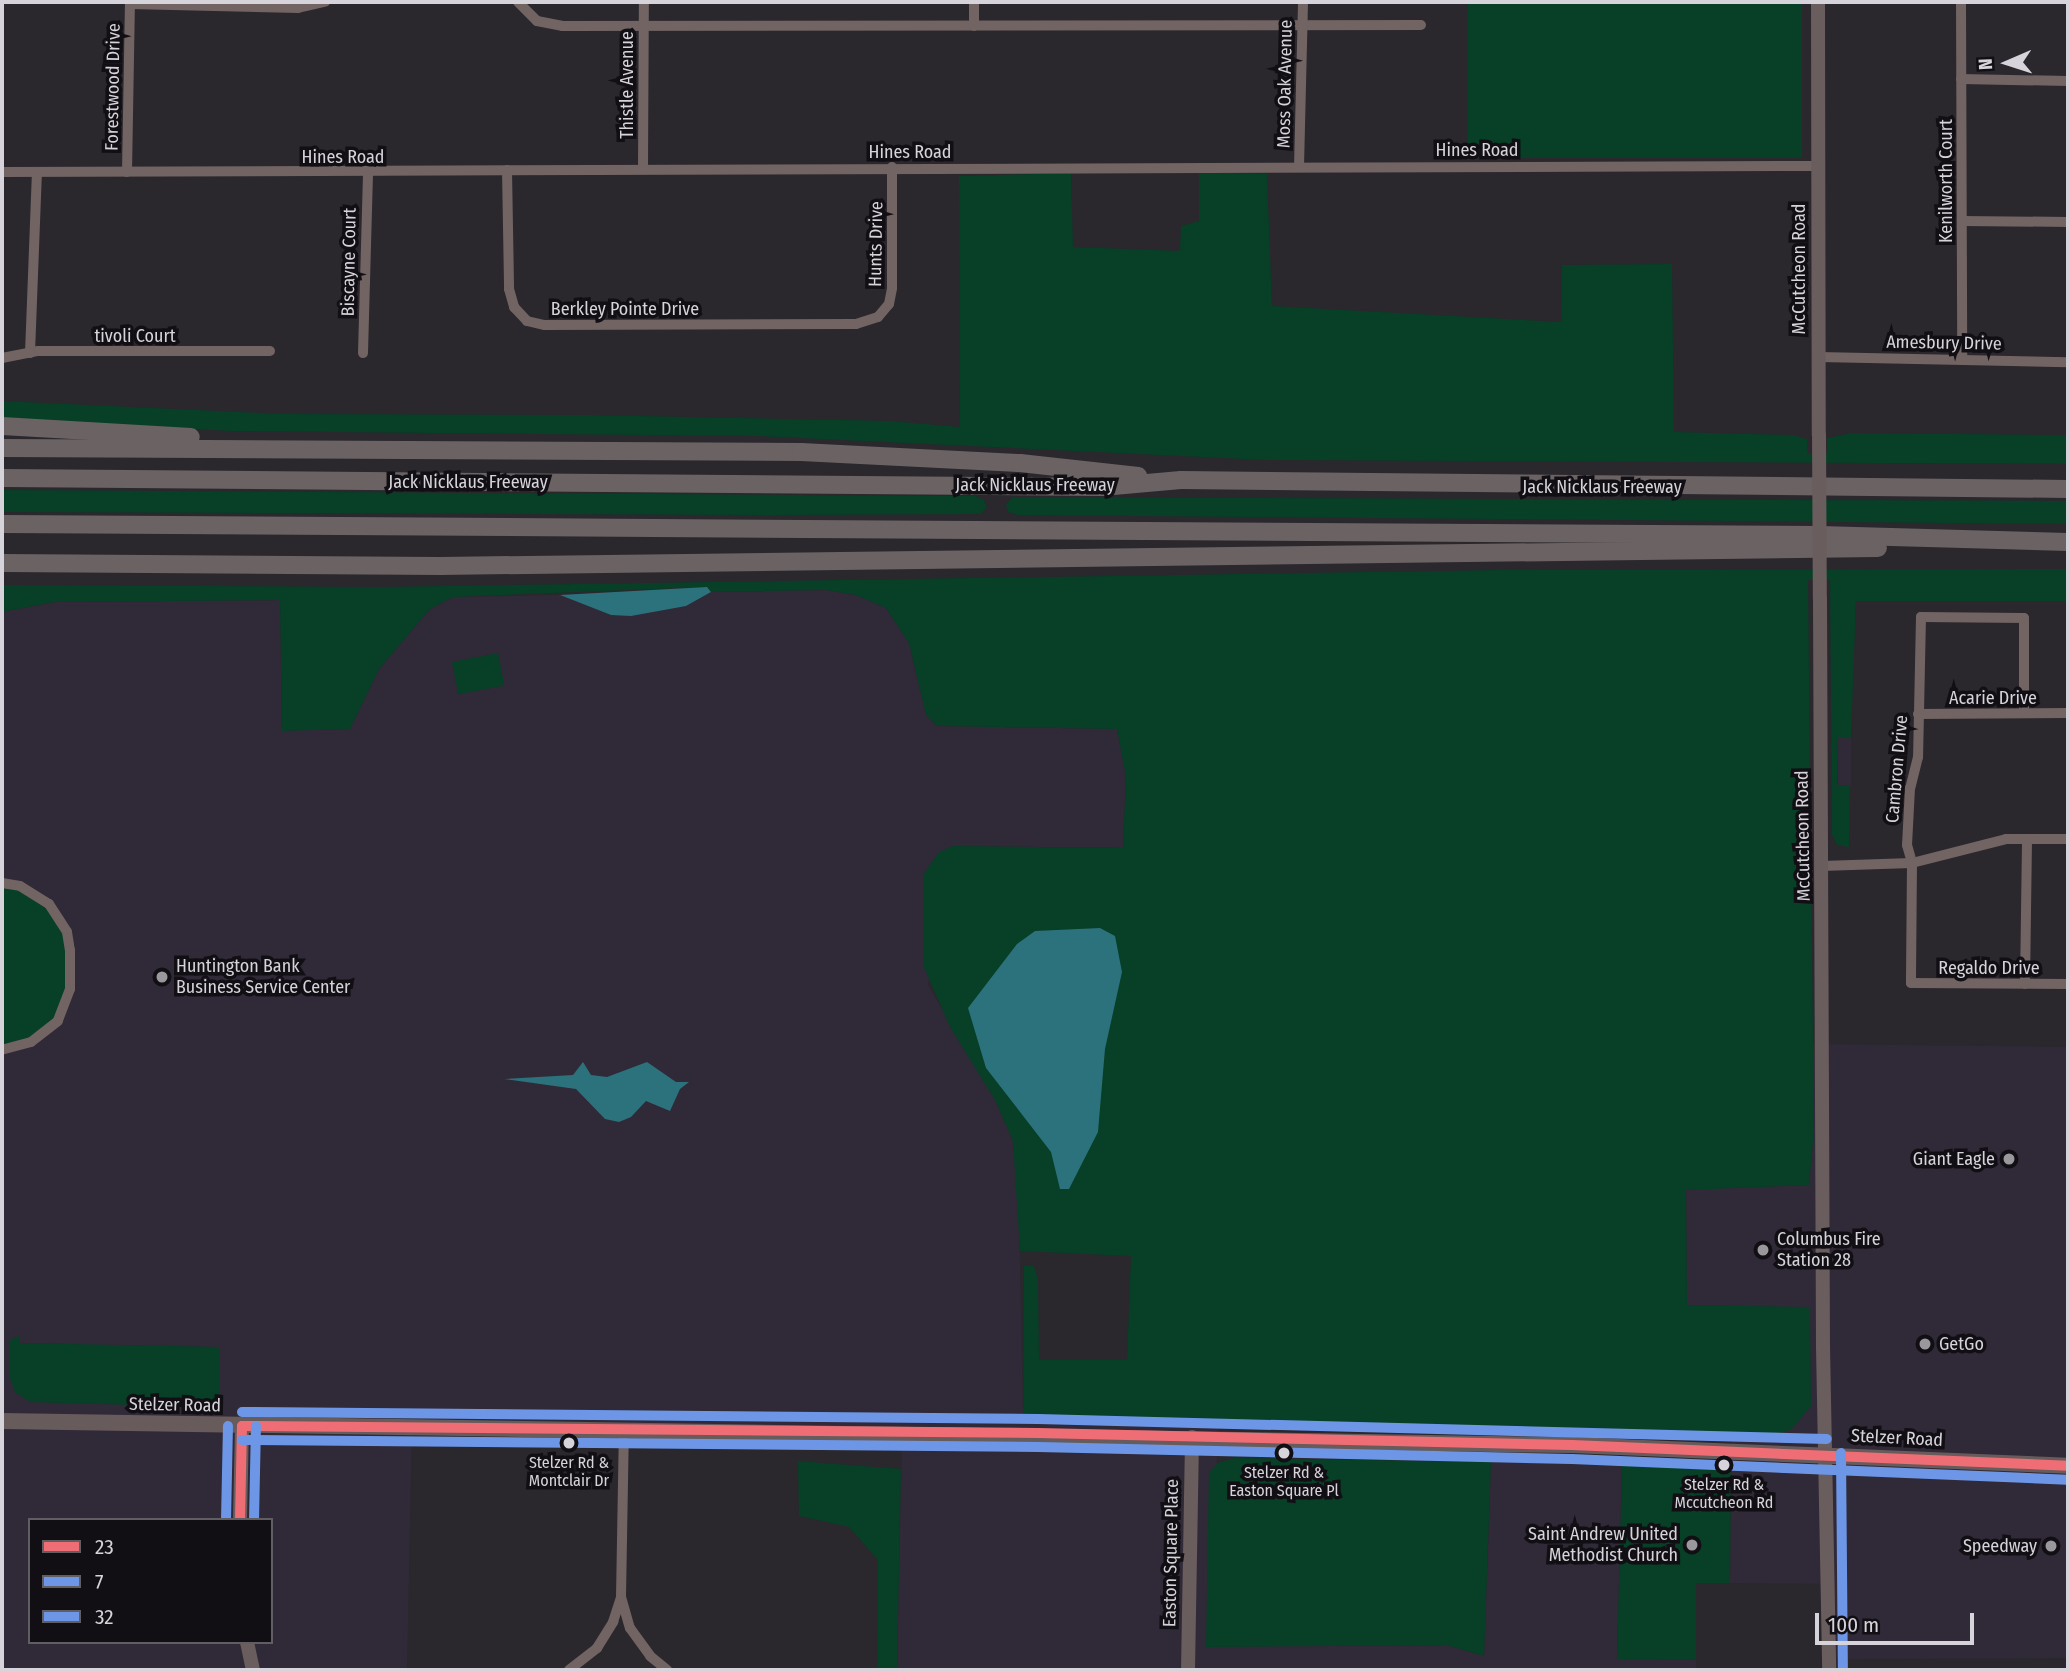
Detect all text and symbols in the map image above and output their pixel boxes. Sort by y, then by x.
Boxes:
street label: Moss Oak Avenue [1273,20,1297,148]
street label: Forestwood Drive [101,23,125,151]
north arrow [1972,28,2042,98]
street label: Thistle Avenue [616,31,638,139]
text: N [1974,58,1997,70]
street label: Kenilworth Court [1935,119,1957,243]
street label: Hines Road [1435,139,1519,161]
street label: Hines Road [868,141,952,163]
street label: Hines Road [301,146,385,168]
street label: Hunts Drive [864,201,888,287]
street label: McCutcheon Road [1788,204,1810,334]
street label: Biscayne Court [337,208,361,316]
street label: Berkley Pointe Drive [551,298,699,320]
street label: tivoli Court [94,325,176,347]
street label: Amesbury Drive [1886,331,2002,355]
street label: Jack Nicklaus Freeway [388,471,548,493]
street label: Jack Nicklaus Freeway [955,474,1115,496]
street label: Jack Nicklaus Freeway [1522,476,1682,498]
street label: Acarie Drive [1949,687,2037,709]
street label: Cambron Drive [1882,714,1912,824]
street label: McCutcheon Road [1791,770,1815,902]
place label: Huntington Bank Business Service Center [176,956,350,998]
street label: Regaldo Drive [1938,957,2040,979]
marker: Huntington Bank Business Service Center [154,969,170,985]
place label: Giant Eagle [1913,1148,1995,1170]
marker: Giant Eagle [2001,1151,2017,1167]
place label: Columbus Fire Station 28 [1777,1229,1881,1272]
marker: Columbus Fire Station 28 [1755,1242,1771,1258]
place label: GetGo [1939,1333,1984,1355]
marker: GetGo [1917,1336,1933,1352]
street label: Stelzer Road [129,1393,221,1417]
street label: Stelzer Road [1850,1425,1944,1451]
marker: Stelzer Rd & Montclair Dr [562,1436,576,1450]
marker: Stelzer Rd & Easton Square Pl [1277,1446,1291,1460]
place label: Stelzer Rd & Montclair Dr [529,1453,609,1491]
marker: Stelzer Rd & Mccutcheon Rd [1717,1458,1731,1472]
place label: Stelzer Rd & Easton Square Pl [1229,1463,1339,1501]
place label: Stelzer Rd & Mccutcheon Rd [1675,1475,1773,1513]
street label: Easton Square Place [1159,1479,1183,1627]
legend [28,1518,273,1644]
place label: Saint Andrew United Methodist Church [1528,1524,1678,1566]
text: 23 [95,1534,114,1560]
place label: Speedway [1963,1535,2037,1557]
marker: Saint Andrew United Methodist Church [1684,1537,1700,1553]
marker: Speedway [2043,1538,2059,1554]
text: 7 [95,1569,104,1595]
scale bar [1818,1598,1977,1642]
text: 32 [95,1604,114,1630]
text: 100 m [1828,1612,1879,1638]

